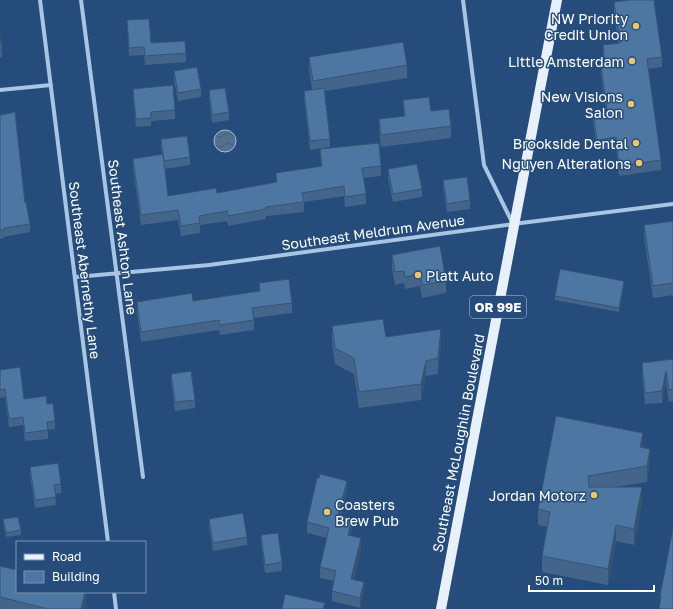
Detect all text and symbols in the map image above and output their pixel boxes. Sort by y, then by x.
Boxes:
place label: NW Priority Credit Union [544,10,628,43]
marker: NW Priority Credit Union [631,21,641,31]
place label: Little Amsterdam [508,53,624,70]
marker: Little Amsterdam [627,56,637,66]
place label: New Visions Salon [541,88,623,121]
marker: New Visions Salon [626,99,636,109]
place label: Brookside Dental [513,135,628,152]
marker: Brookside Dental [631,138,641,148]
place label: Nguyen Alterations [502,155,631,172]
street label: Southeast Ashton Lane [105,158,141,316]
marker: Nguyen Alterations [634,158,644,168]
street label: Southeast Abernethy Lane [66,180,104,360]
street label: Southeast Meldrum Avenue [280,211,466,253]
place label: Platt Auto [426,267,494,284]
marker: Platt Auto [413,270,423,280]
road number: OR 99E [470,296,526,318]
street label: Southeast McLoughlin Boulevard [428,332,488,554]
place label: Jordan Motorz [489,487,586,504]
marker: Jordan Motorz [589,490,599,500]
place label: Coasters Brew Pub [335,496,399,529]
marker: Coasters Brew Pub [322,507,332,517]
legend [16,541,146,593]
text: Road [52,549,81,564]
scale bar [529,567,654,593]
text: Building [52,569,100,584]
text: 50 m [535,573,563,588]

